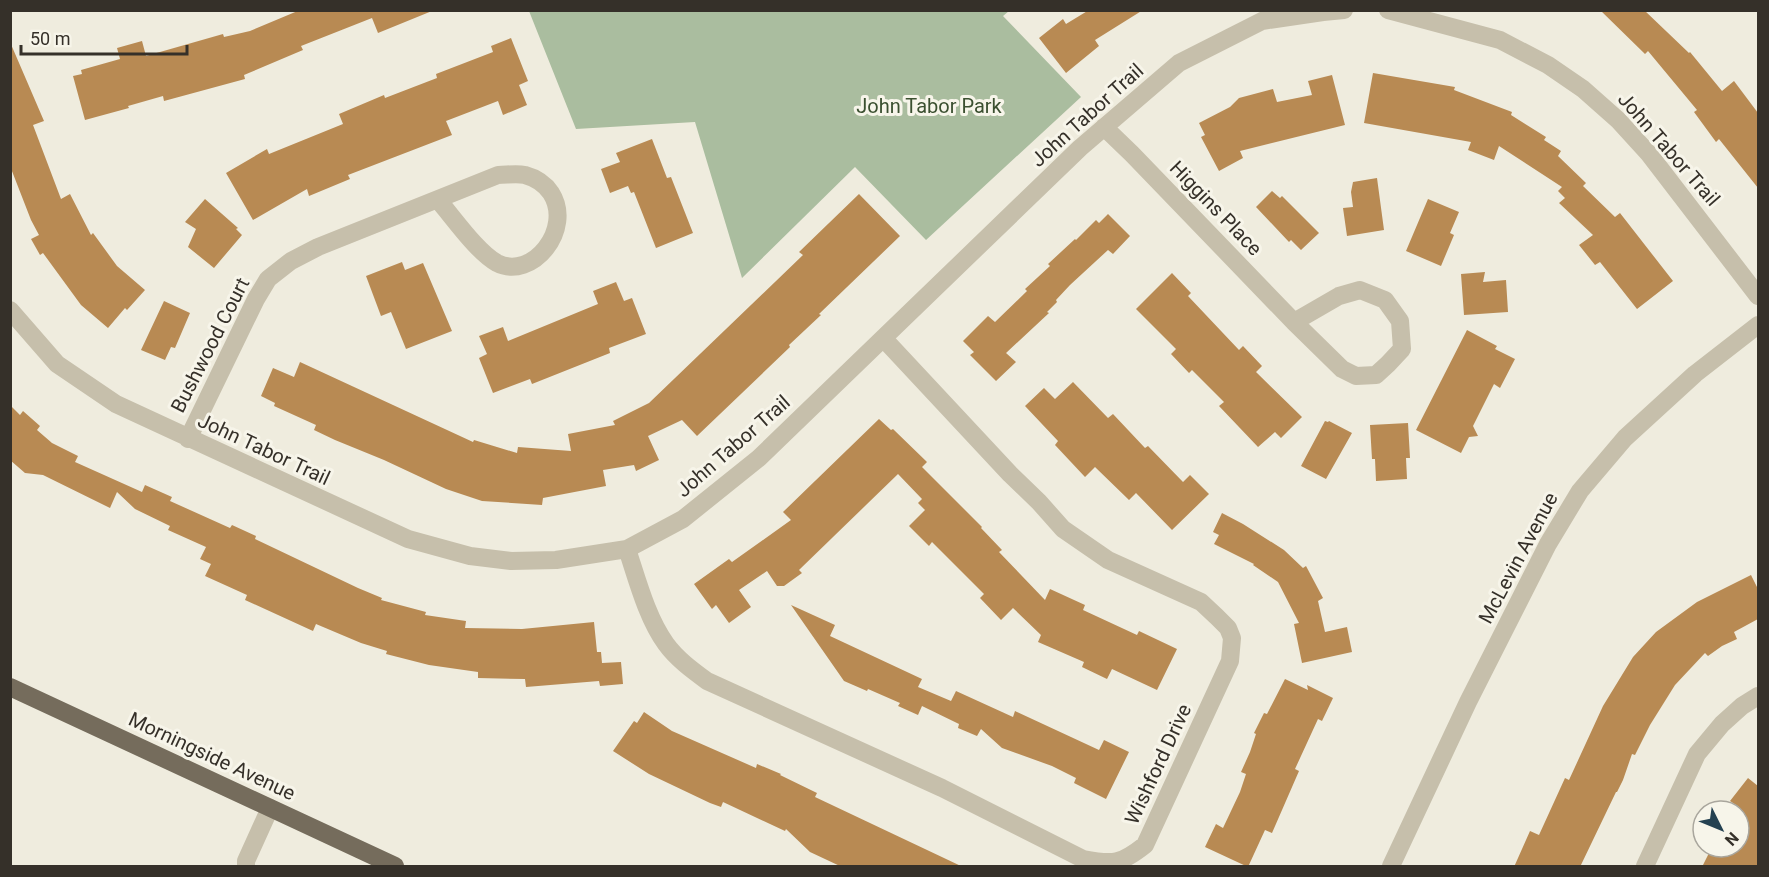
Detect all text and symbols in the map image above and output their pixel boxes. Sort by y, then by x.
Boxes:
scale bar [21,18,188,56]
text: 50 m [30,28,70,49]
street label: John Tabor Trail [1026,58,1148,172]
street label: John Tabor Trail [1613,87,1725,211]
park label: John Tabor Park [856,94,1003,118]
street label: Higgins Place [1165,156,1267,260]
street label: Bushwood Court [166,274,254,416]
street label: John Tabor Trail [671,390,795,502]
street label: John Tabor Trail [194,408,334,490]
street label: McLevin Avenue [1473,488,1563,628]
street label: Wishford Drive [1120,700,1196,828]
street label: Morningside Avenue [125,707,299,805]
north arrow [1691,799,1751,859]
text: N [1721,828,1742,849]

